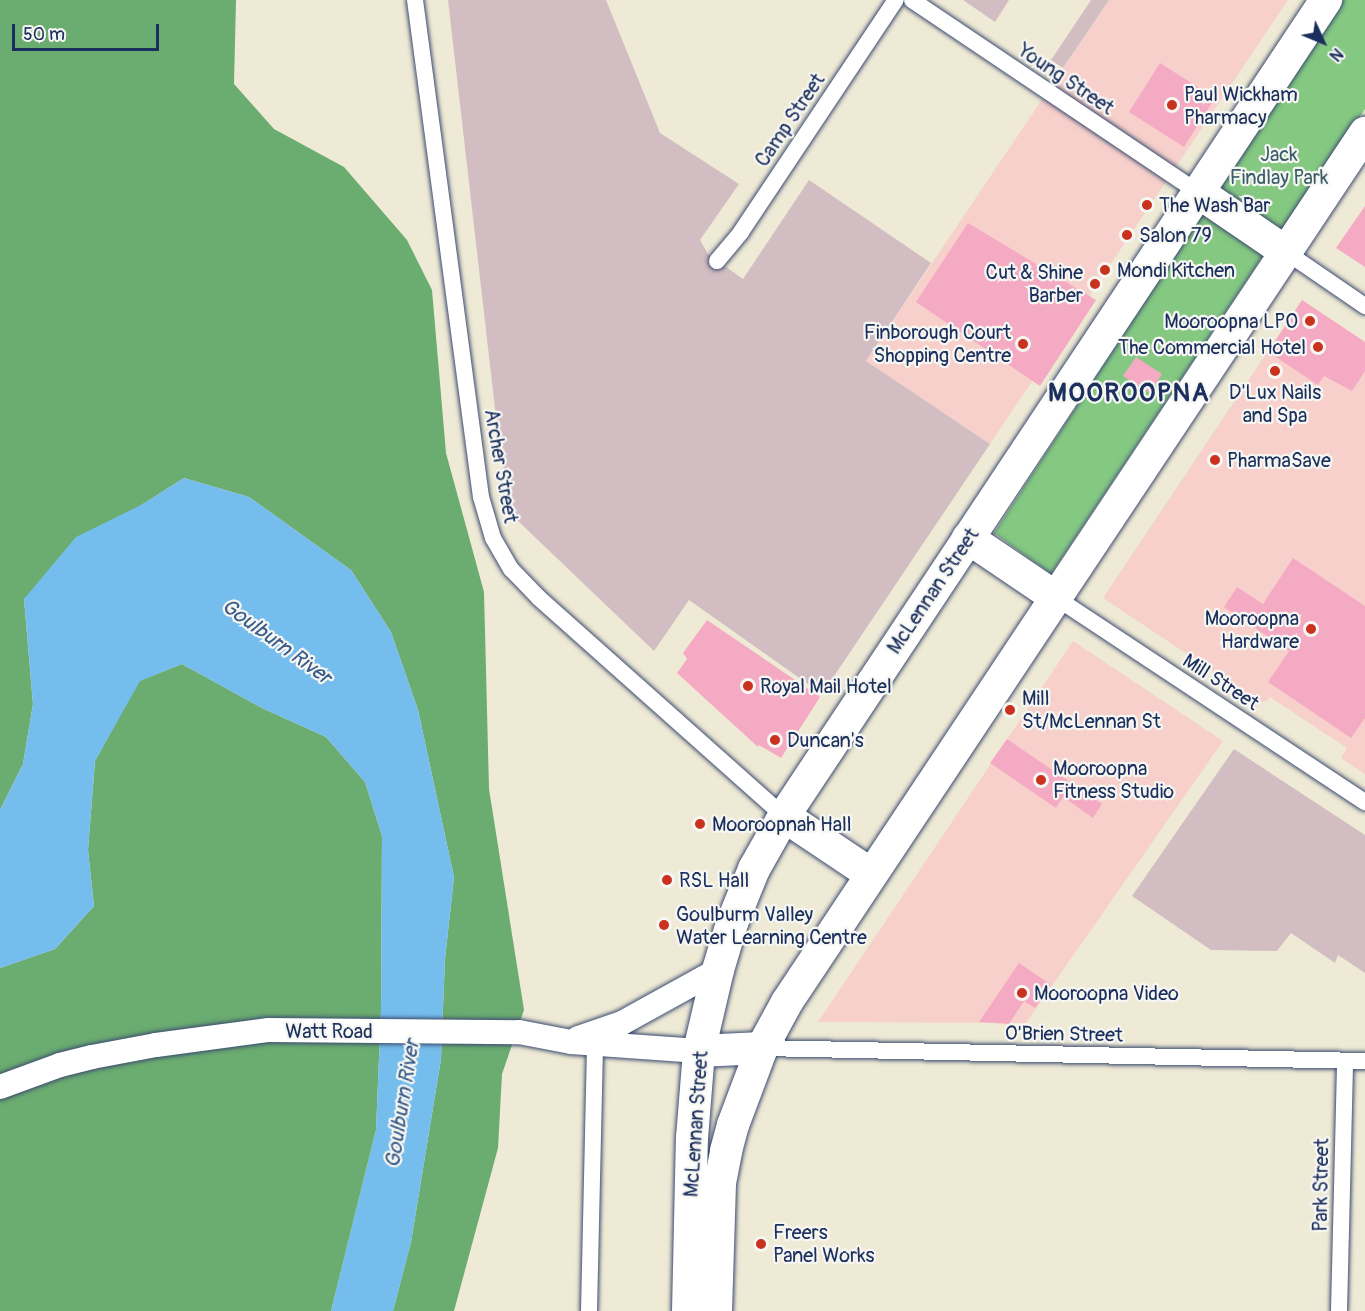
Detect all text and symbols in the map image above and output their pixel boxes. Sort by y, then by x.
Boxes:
scale bar [15,12,162,50]
north arrow [1293,12,1353,72]
text: 50 m [23,23,65,46]
street label: Young Street [1013,38,1119,120]
text: N [1325,44,1347,65]
street label: Camp Street [750,69,830,171]
place label: Paul Wickham Pharmacy [1184,82,1298,129]
marker: Paul Wickham Pharmacy [1165,98,1179,112]
park label: Jack Findlay Park [1230,142,1328,189]
place label: The Wash Bar [1159,193,1270,217]
marker: The Wash Bar [1140,198,1154,212]
place label: Salon 79 [1139,223,1212,247]
marker: Salon 79 [1120,228,1134,242]
place label: Mondi Kitchen [1117,258,1235,282]
place label: Cut & Shine Barber [986,260,1083,307]
marker: Mondi Kitchen [1098,263,1112,277]
marker: Cut & Shine Barber [1088,277,1102,291]
place label: Mooroopna LPO [1164,309,1298,333]
marker: Mooroopna LPO [1303,314,1317,328]
place label: Finborough Court Shopping Centre [864,320,1011,367]
place label: The Commercial Hotel [1118,335,1306,359]
marker: Finborough Court Shopping Centre [1016,337,1030,351]
marker: The Commercial Hotel [1311,340,1325,354]
marker: D'Lux Nails and Spa [1268,364,1282,378]
district label: MOOROOPNA [1048,378,1210,410]
place label: D'Lux Nails and Spa [1229,380,1321,427]
street label: Archer Street [479,407,523,525]
place label: PharmaSave [1227,448,1331,472]
marker: PharmaSave [1208,453,1222,467]
street label: McLennan Street [882,524,984,658]
water label: Goulburn River [216,594,336,690]
place label: Mooroopna Hardware [1205,606,1299,653]
marker: Mooroopna Hardware [1304,622,1318,636]
street label: Mill Street [1178,649,1264,715]
place label: Royal Mail Hotel [760,674,892,698]
marker: Royal Mail Hotel [741,679,755,693]
place label: Mill St/McLennan St [1022,686,1161,733]
marker: Mill St/McLennan St [1003,703,1017,717]
place label: Duncan's [787,728,864,752]
marker: Duncan's [768,733,782,747]
place label: Mooroopna Fitness Studio [1053,756,1174,803]
marker: Mooroopna Fitness Studio [1034,773,1048,787]
place label: Mooroopnah Hall [712,812,852,836]
marker: Mooroopnah Hall [693,817,707,831]
place label: RSL Hall [679,868,749,892]
marker: RSL Hall [660,873,674,887]
place label: Goulburm Valley Water Learning Centre [676,902,867,949]
marker: Goulburm Valley Water Learning Centre [657,918,671,932]
place label: Mooroopna Video [1034,981,1179,1005]
marker: Mooroopna Video [1015,986,1029,1000]
street label: Watt Road [285,1019,373,1043]
street label: O'Brien Street [1005,1021,1123,1047]
water label: Goulburn River [380,1038,426,1170]
street label: McLennan Street [679,1050,713,1198]
street label: Park Street [1308,1138,1334,1232]
place label: Freers Panel Works [773,1220,874,1267]
marker: Freers Panel Works [754,1237,768,1251]

